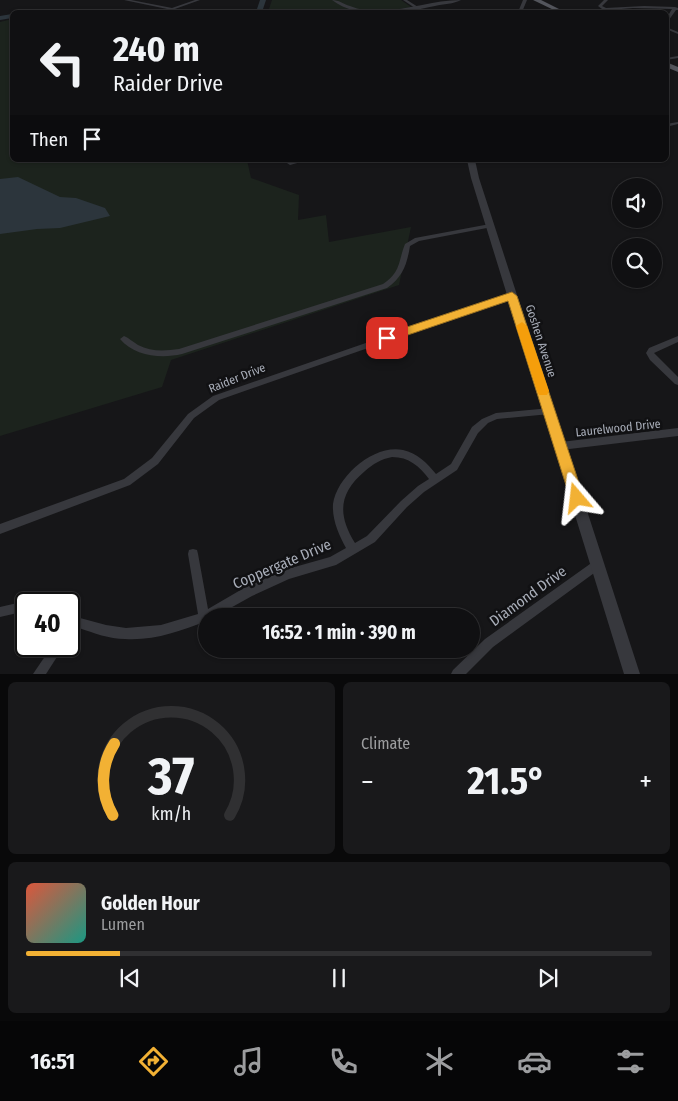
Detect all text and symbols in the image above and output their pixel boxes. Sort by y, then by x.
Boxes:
text: 240 m [113,28,200,70]
icon: left [30,30,95,95]
text: Raider Drive [113,70,223,97]
icon: arrive [78,125,106,153]
text: Then [30,128,68,151]
map controls [612,178,662,288]
button: sound [612,178,662,228]
button: search [612,238,662,288]
street label: Goshen Avenue [523,303,559,379]
pin [366,317,408,359]
icon: arrive [373,324,401,352]
street label: Raider Drive [207,360,268,396]
street label: Laurelwood Drive [575,417,661,439]
position arrow [550,471,602,523]
street label: Coppergate Drive [230,535,334,593]
street label: Diamond Drive [486,562,570,630]
speed limit sign: 40 [15,592,80,657]
text: 16:52 · 1 min · 390 m [262,621,416,644]
text: Climate [361,734,410,753]
text: 37 [147,745,195,808]
text: 21.5° [467,758,546,804]
text: − [361,765,374,798]
text: + [639,765,652,798]
text: km/h [152,803,191,825]
text: Golden Hour [101,892,200,915]
text: Lumen [101,915,145,934]
icon: previous [116,964,144,992]
icon: pause [325,964,353,992]
icon: next [534,964,562,992]
icon: directions [136,1044,171,1079]
icon: music [231,1044,266,1079]
icon: phone [326,1044,361,1079]
icon: climate [422,1044,457,1079]
icon: car [517,1044,552,1079]
icon: filters [613,1044,648,1079]
text: 16:51 [30,1048,75,1075]

